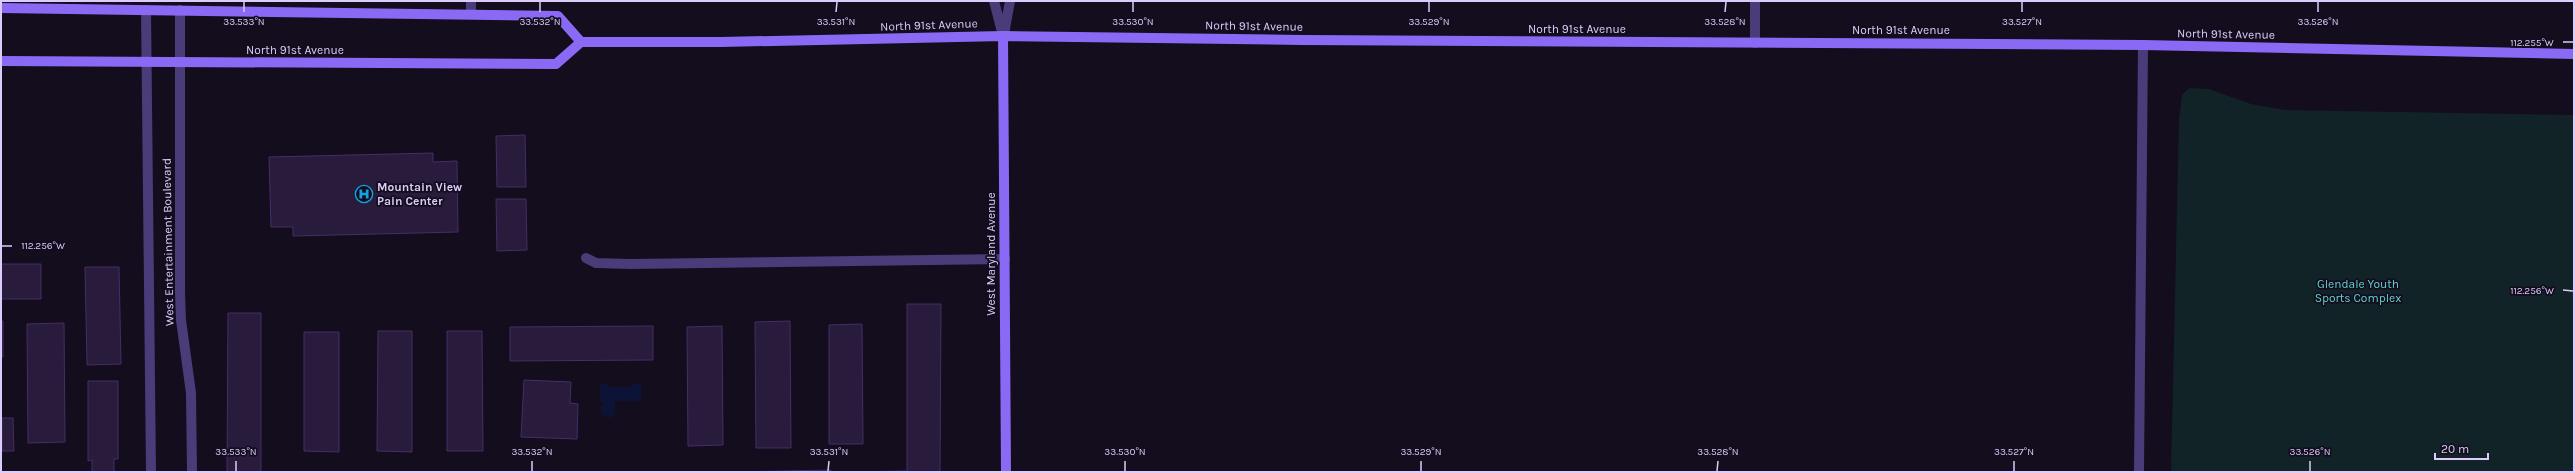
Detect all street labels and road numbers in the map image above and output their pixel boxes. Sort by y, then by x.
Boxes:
street label: North 91st Avenue [880,16,978,34]
street label: North 91st Avenue [1205,18,1303,34]
street label: North 91st Avenue [1528,22,1626,36]
street label: North 91st Avenue [1852,23,1950,37]
street label: North 91st Avenue [2177,26,2275,42]
street label: North 91st Avenue [246,43,344,57]
street label: West Entertainment Boulevard [160,158,176,326]
street label: West Maryland Avenue [984,192,998,316]

